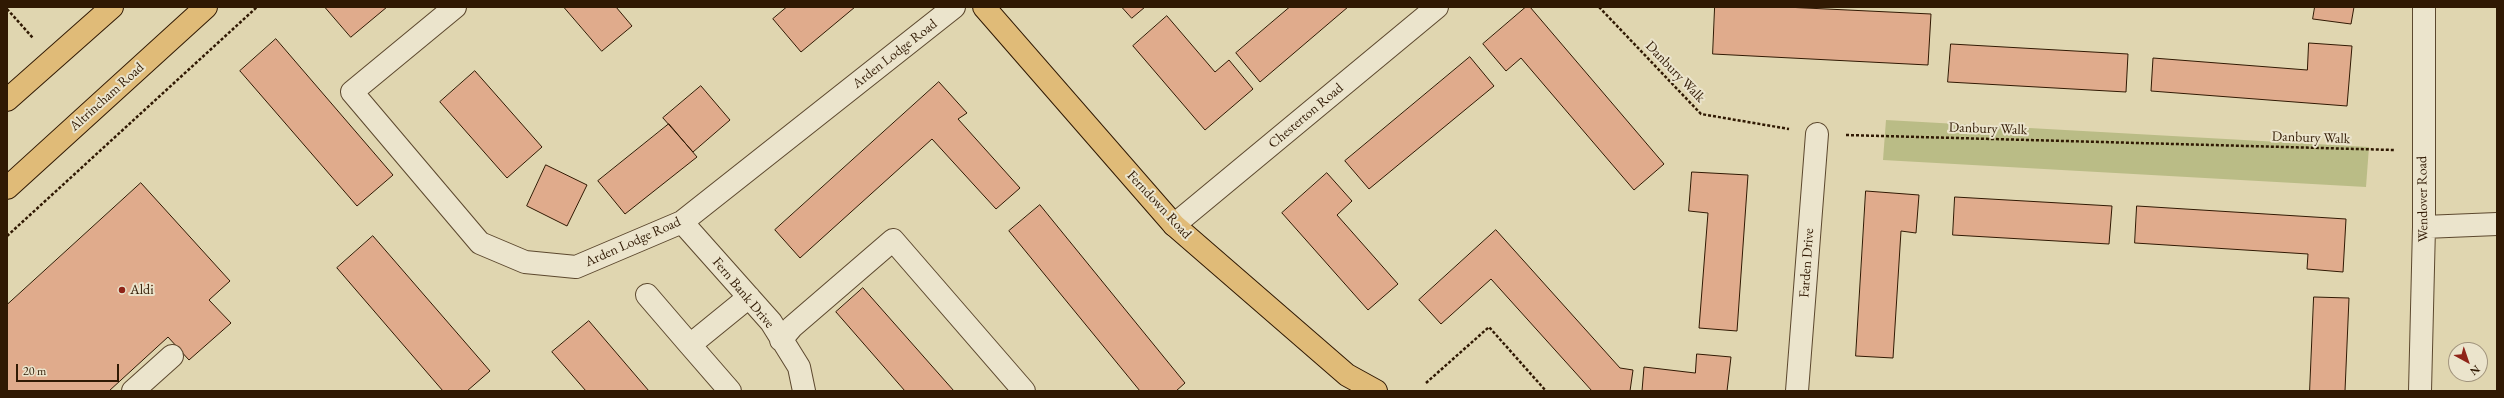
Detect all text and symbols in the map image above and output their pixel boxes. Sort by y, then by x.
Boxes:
street label: Arden Lodge Road [849,16,941,92]
street label: Danbury Walk [1642,38,1708,106]
street label: Altrincham Road [66,59,148,135]
street label: Chesterton Road [1265,80,1347,152]
street label: Danbury Walk [1948,119,2028,139]
street label: Danbury Walk [2271,128,2351,148]
street label: Wendover Road [2414,156,2432,242]
street label: Ferndown Road [1123,167,1195,243]
street label: Arden Lodge Road [583,213,683,271]
street label: Farden Drive [1796,228,1818,298]
street label: Fern Bank Drive [708,254,778,332]
place label: Aldi [130,282,154,298]
marker: Aldi [117,285,127,295]
north arrow [2448,342,2488,382]
scale bar [18,356,121,382]
text: N [2467,362,2483,379]
text: 20 m [23,363,46,379]

